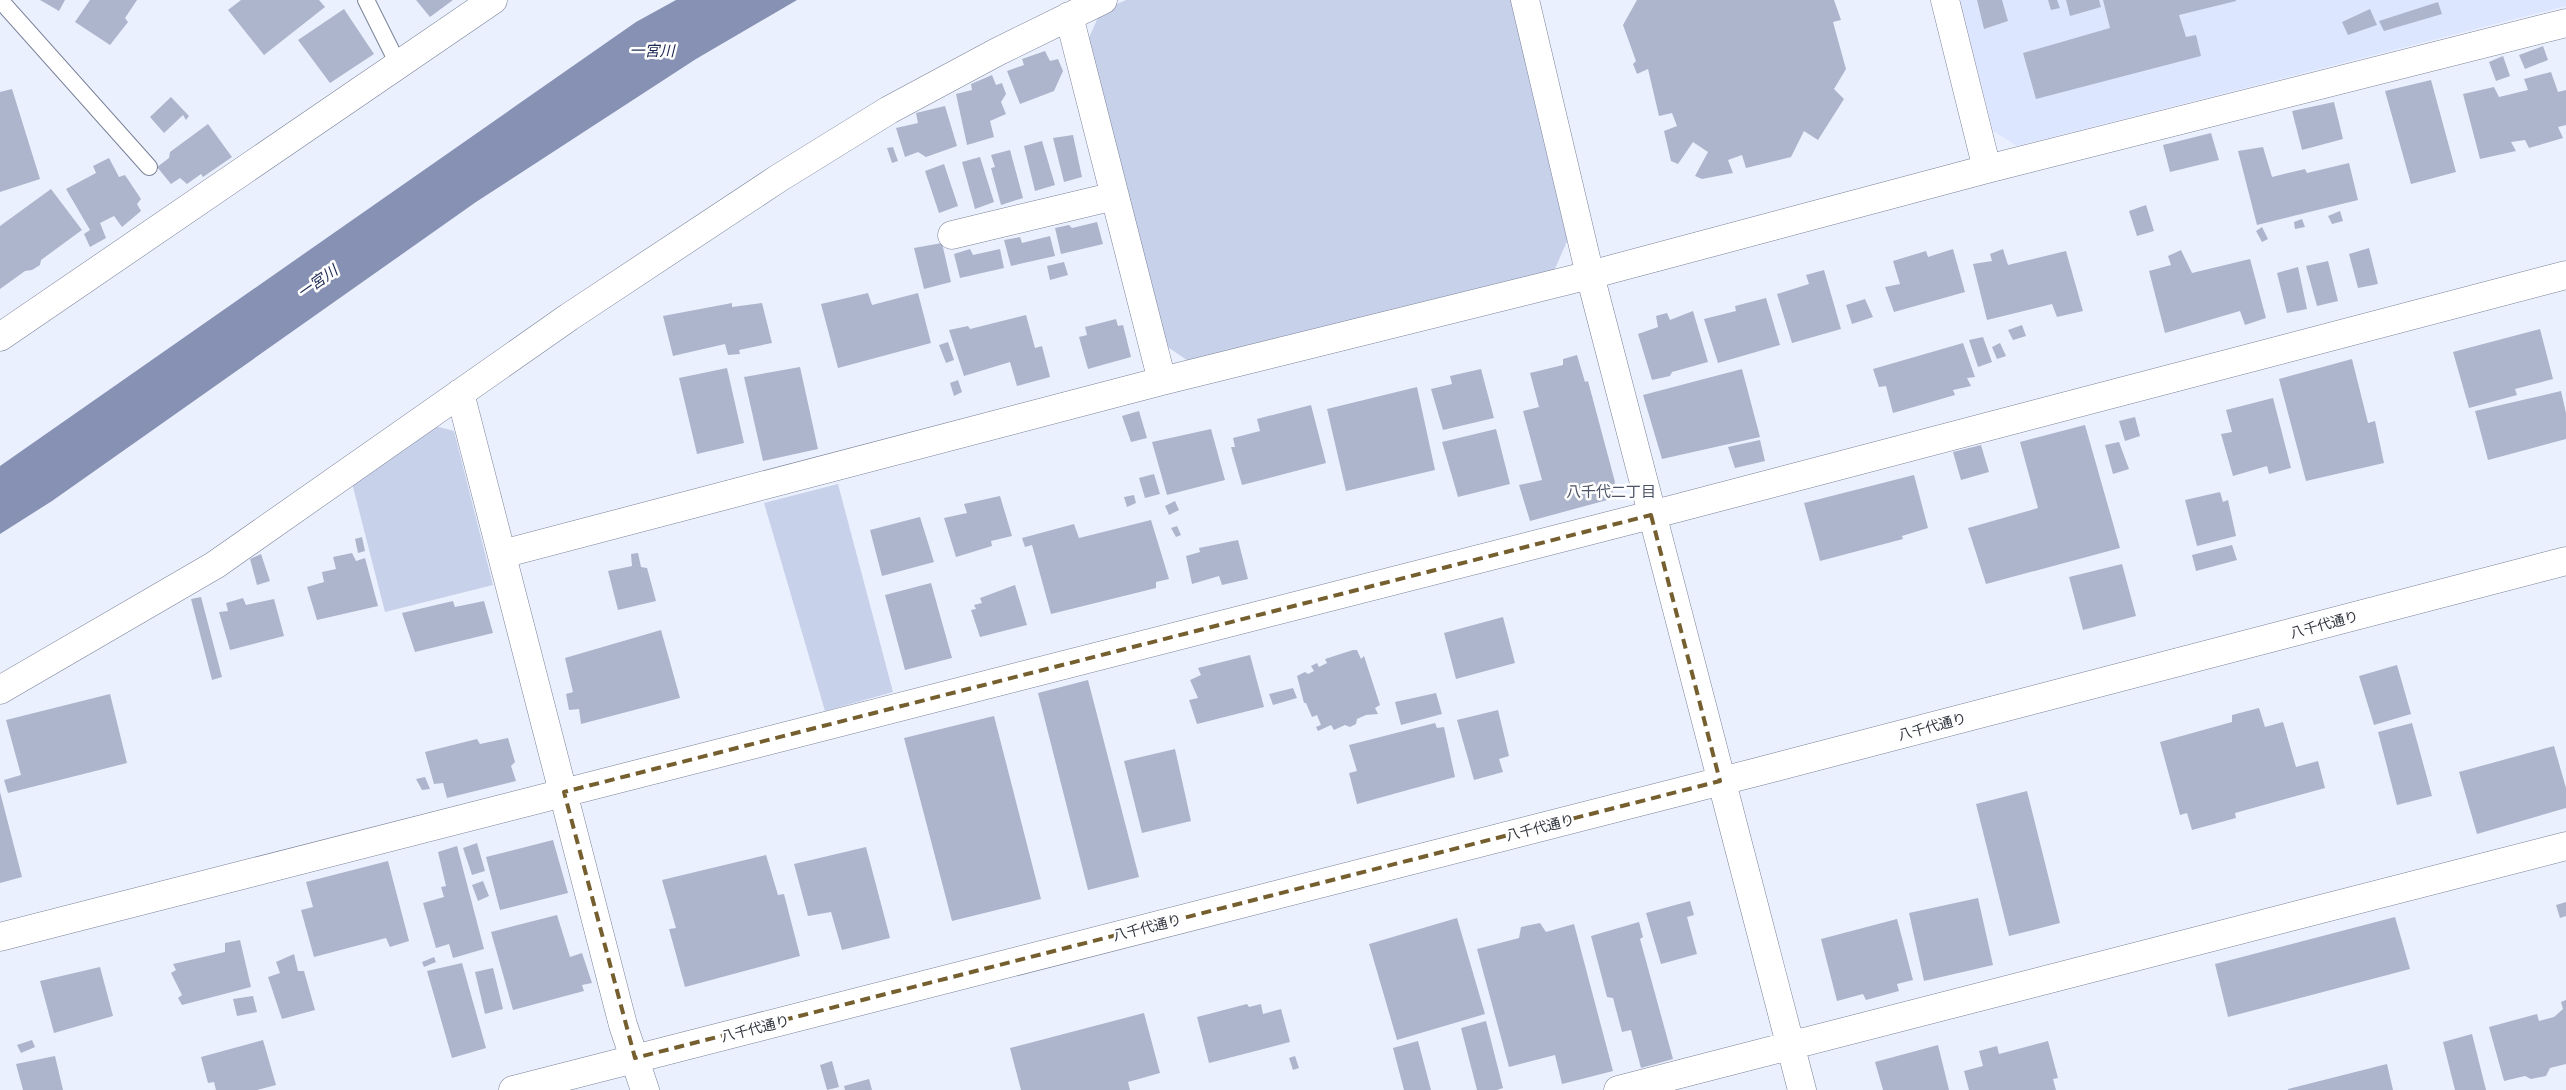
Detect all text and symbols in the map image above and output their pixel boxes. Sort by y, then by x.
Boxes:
water label: 一宮川 [629,40,676,60]
water label: 一宮川 [293,259,343,302]
district label: 八千代二丁目 [1566,481,1656,501]
street label: 八千代通り [2288,606,2360,642]
street label: 八千代通り [1896,708,1968,744]
street label: 八千代通り [1504,809,1576,845]
street label: 八千代通り [1111,909,1183,945]
street label: 八千代通り [719,1010,791,1046]

